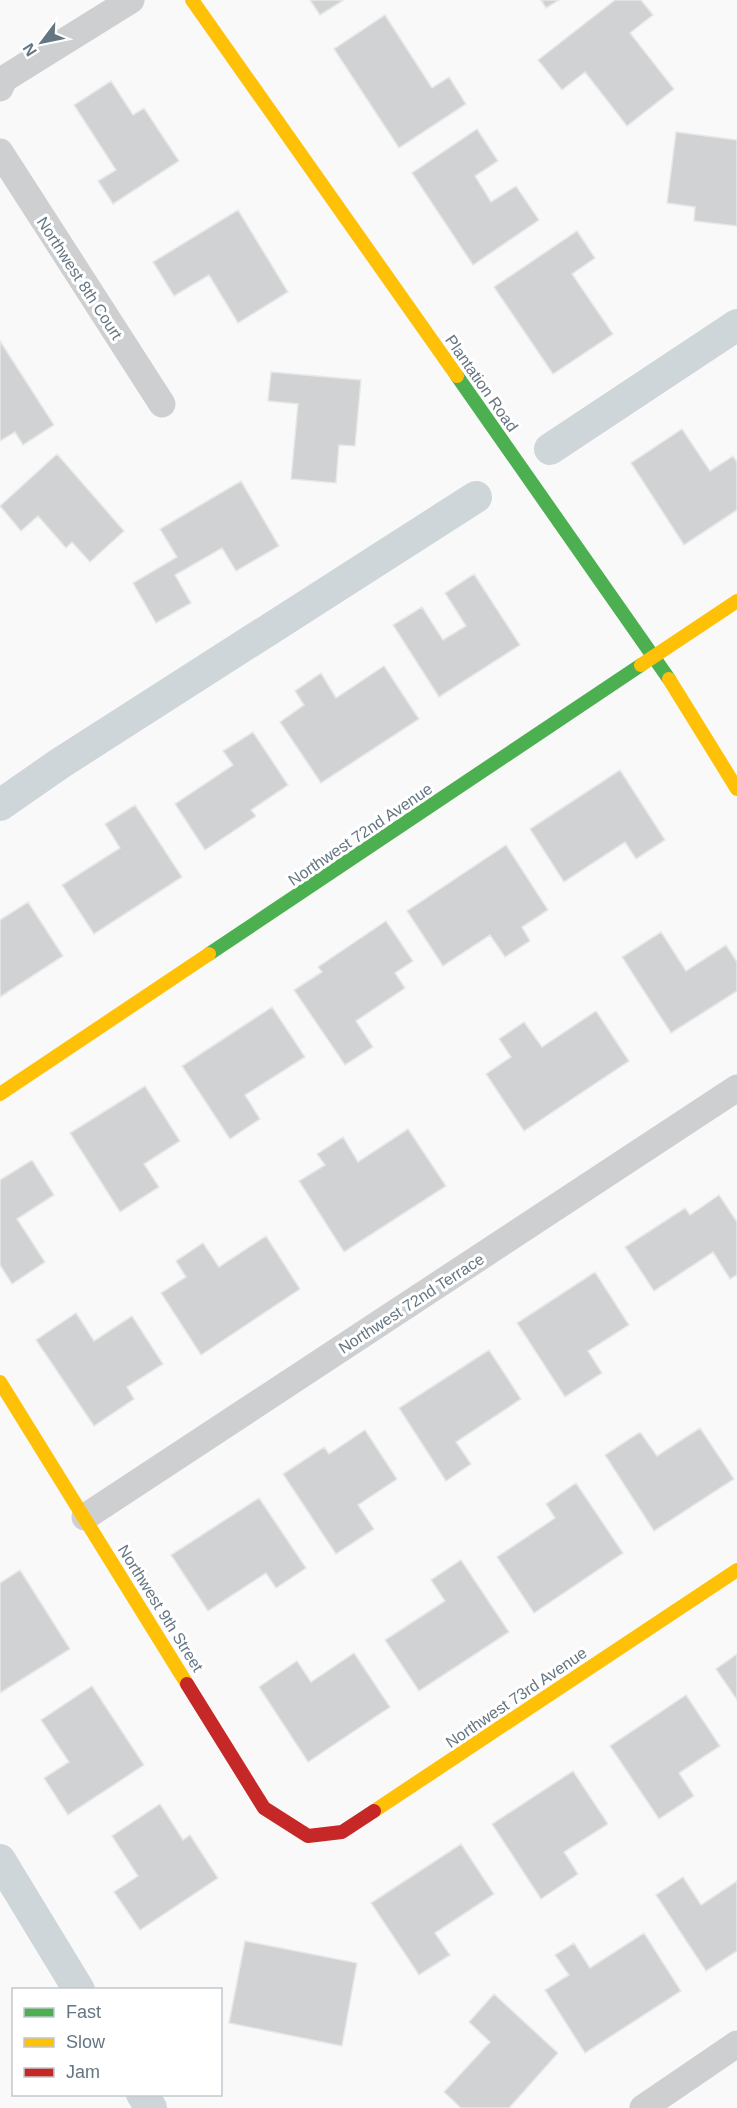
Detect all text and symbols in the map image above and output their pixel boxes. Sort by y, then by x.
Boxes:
north arrow [12,12,72,72]
text: N [19,40,40,59]
street label: Northwest 8th Court [34,214,126,343]
street label: Plantation Road [442,332,521,435]
street label: Northwest 72nd Avenue [285,780,435,889]
street label: Northwest 72nd Terrace [336,1250,487,1357]
street label: Northwest 9th Street [115,1542,207,1675]
street label: Northwest 73rd Avenue [443,1644,590,1751]
legend [12,1988,222,2096]
text: Fast [66,2002,101,2022]
text: Slow [66,2032,106,2052]
text: Jam [66,2062,100,2082]

